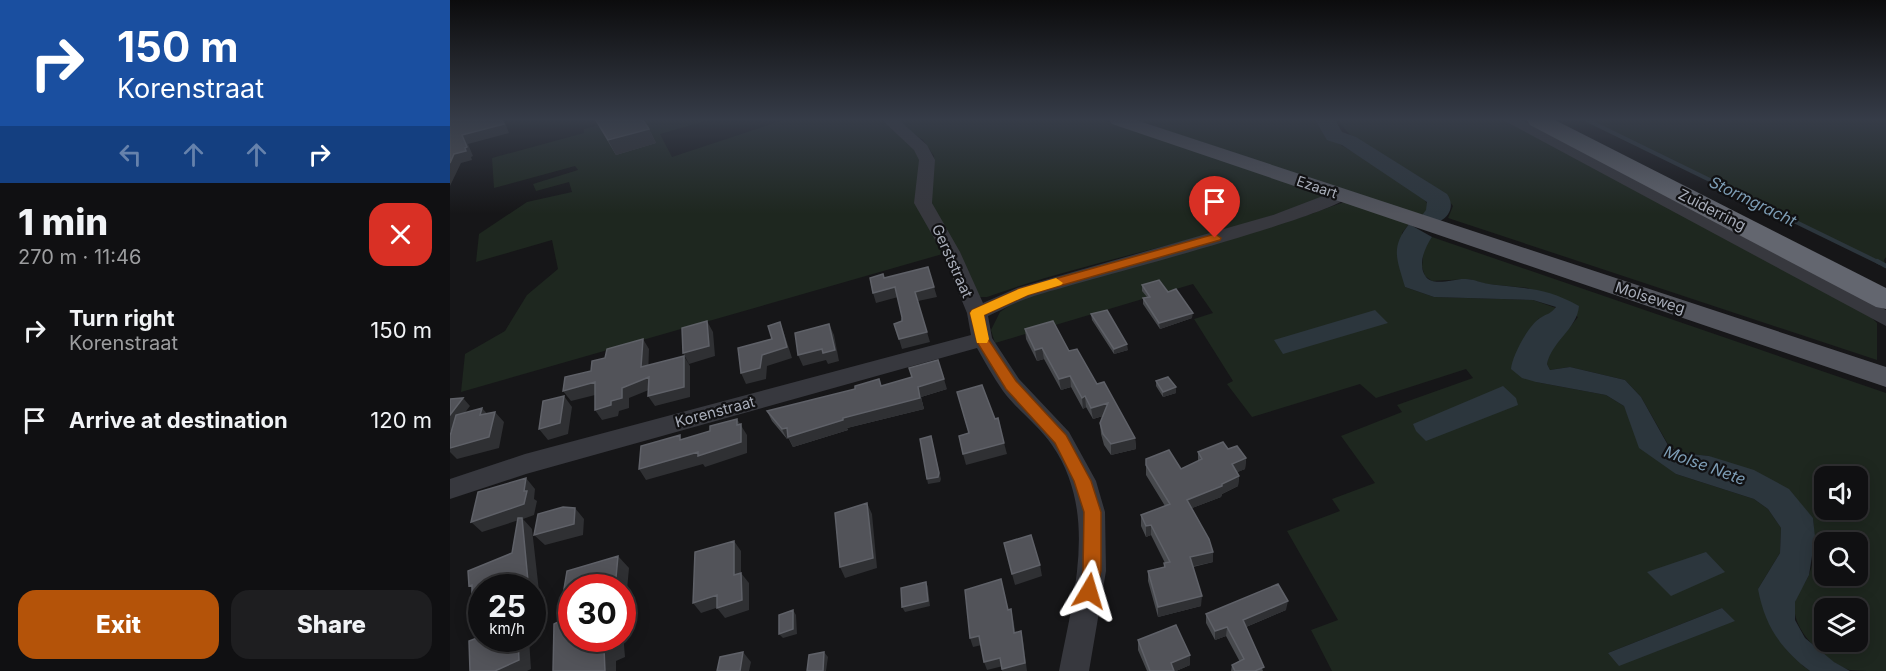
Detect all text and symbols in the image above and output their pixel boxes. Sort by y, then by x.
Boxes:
text: 150 m [117,21,239,72]
icon: right [18,24,96,102]
text: Korenstraat [117,72,264,105]
icon: left [114,138,147,171]
icon: ahead [177,138,210,171]
icon: ahead [240,138,273,171]
icon: right [303,138,336,171]
water label: Stormgracht [1706,171,1801,231]
street label: Ezaart [1295,172,1340,202]
pin [1189,176,1240,238]
street label: Zuiderring [1675,184,1749,235]
icon: arrive [1198,185,1231,218]
text: 1 min [18,200,108,244]
button: close [369,203,432,266]
street label: Gerststraat [928,221,977,301]
text: 270 m · 11:46 [18,245,141,269]
street label: Molseweg [1613,277,1688,318]
text: Turn right [69,305,175,331]
icon: right [18,314,51,347]
text: 150 m [370,317,432,343]
text: Korenstraat [69,331,178,355]
street label: Korenstraat [673,392,757,431]
icon: arrive [18,404,51,437]
text: Arrive at destination [69,407,288,433]
text: 120 m [370,407,432,433]
water label: Molse Nete [1661,441,1749,489]
map controls [1814,466,1868,652]
button: sound [1814,466,1868,520]
button: search [1814,532,1868,586]
position arrow [1057,559,1121,623]
speed limit sign: 30 [558,574,636,652]
text: 25 [488,588,526,624]
button: Exit [18,590,219,659]
button: Share [231,590,432,659]
button: layers [1814,598,1868,652]
text: km/h [489,619,525,638]

